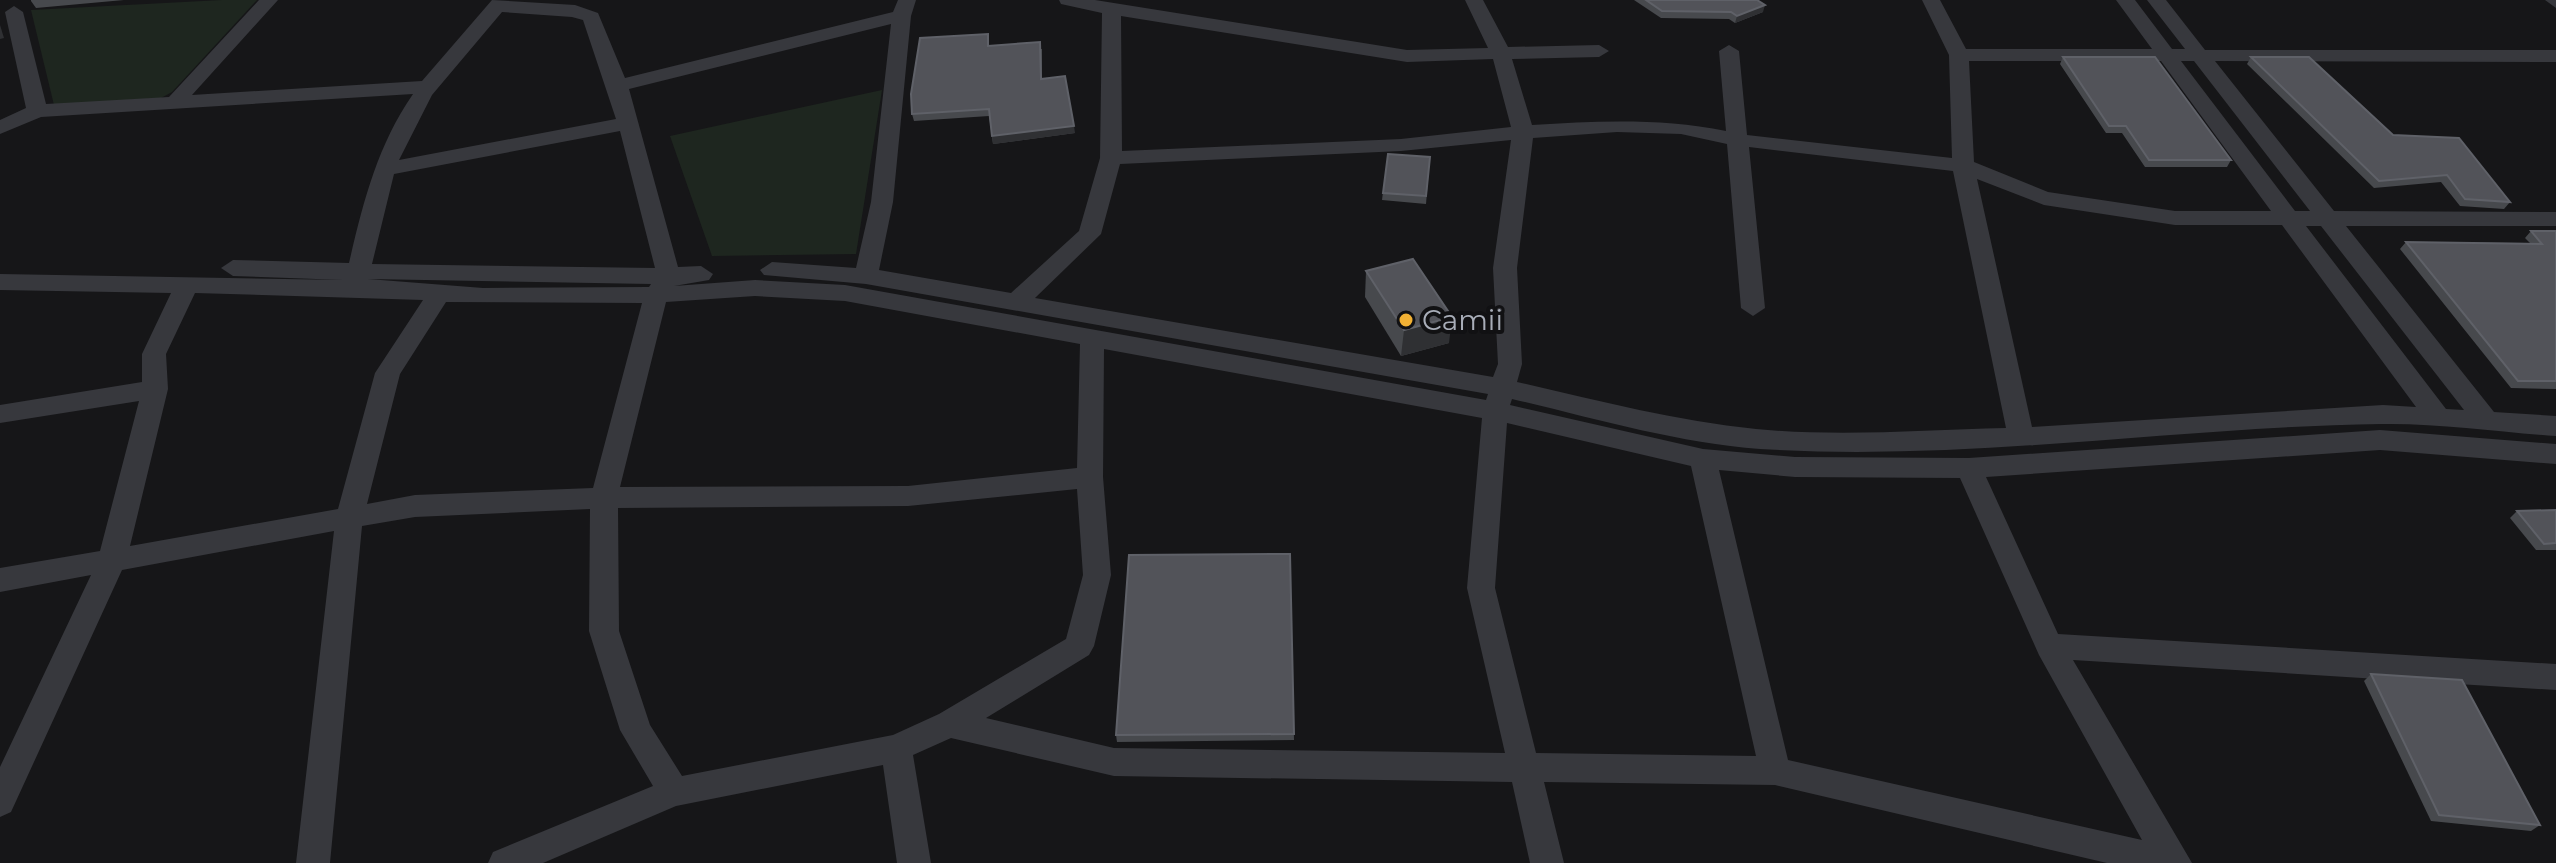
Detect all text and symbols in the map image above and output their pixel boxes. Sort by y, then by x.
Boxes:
place label: Camii [1422,303,1503,337]
marker: Camii [1397,311,1415,329]

